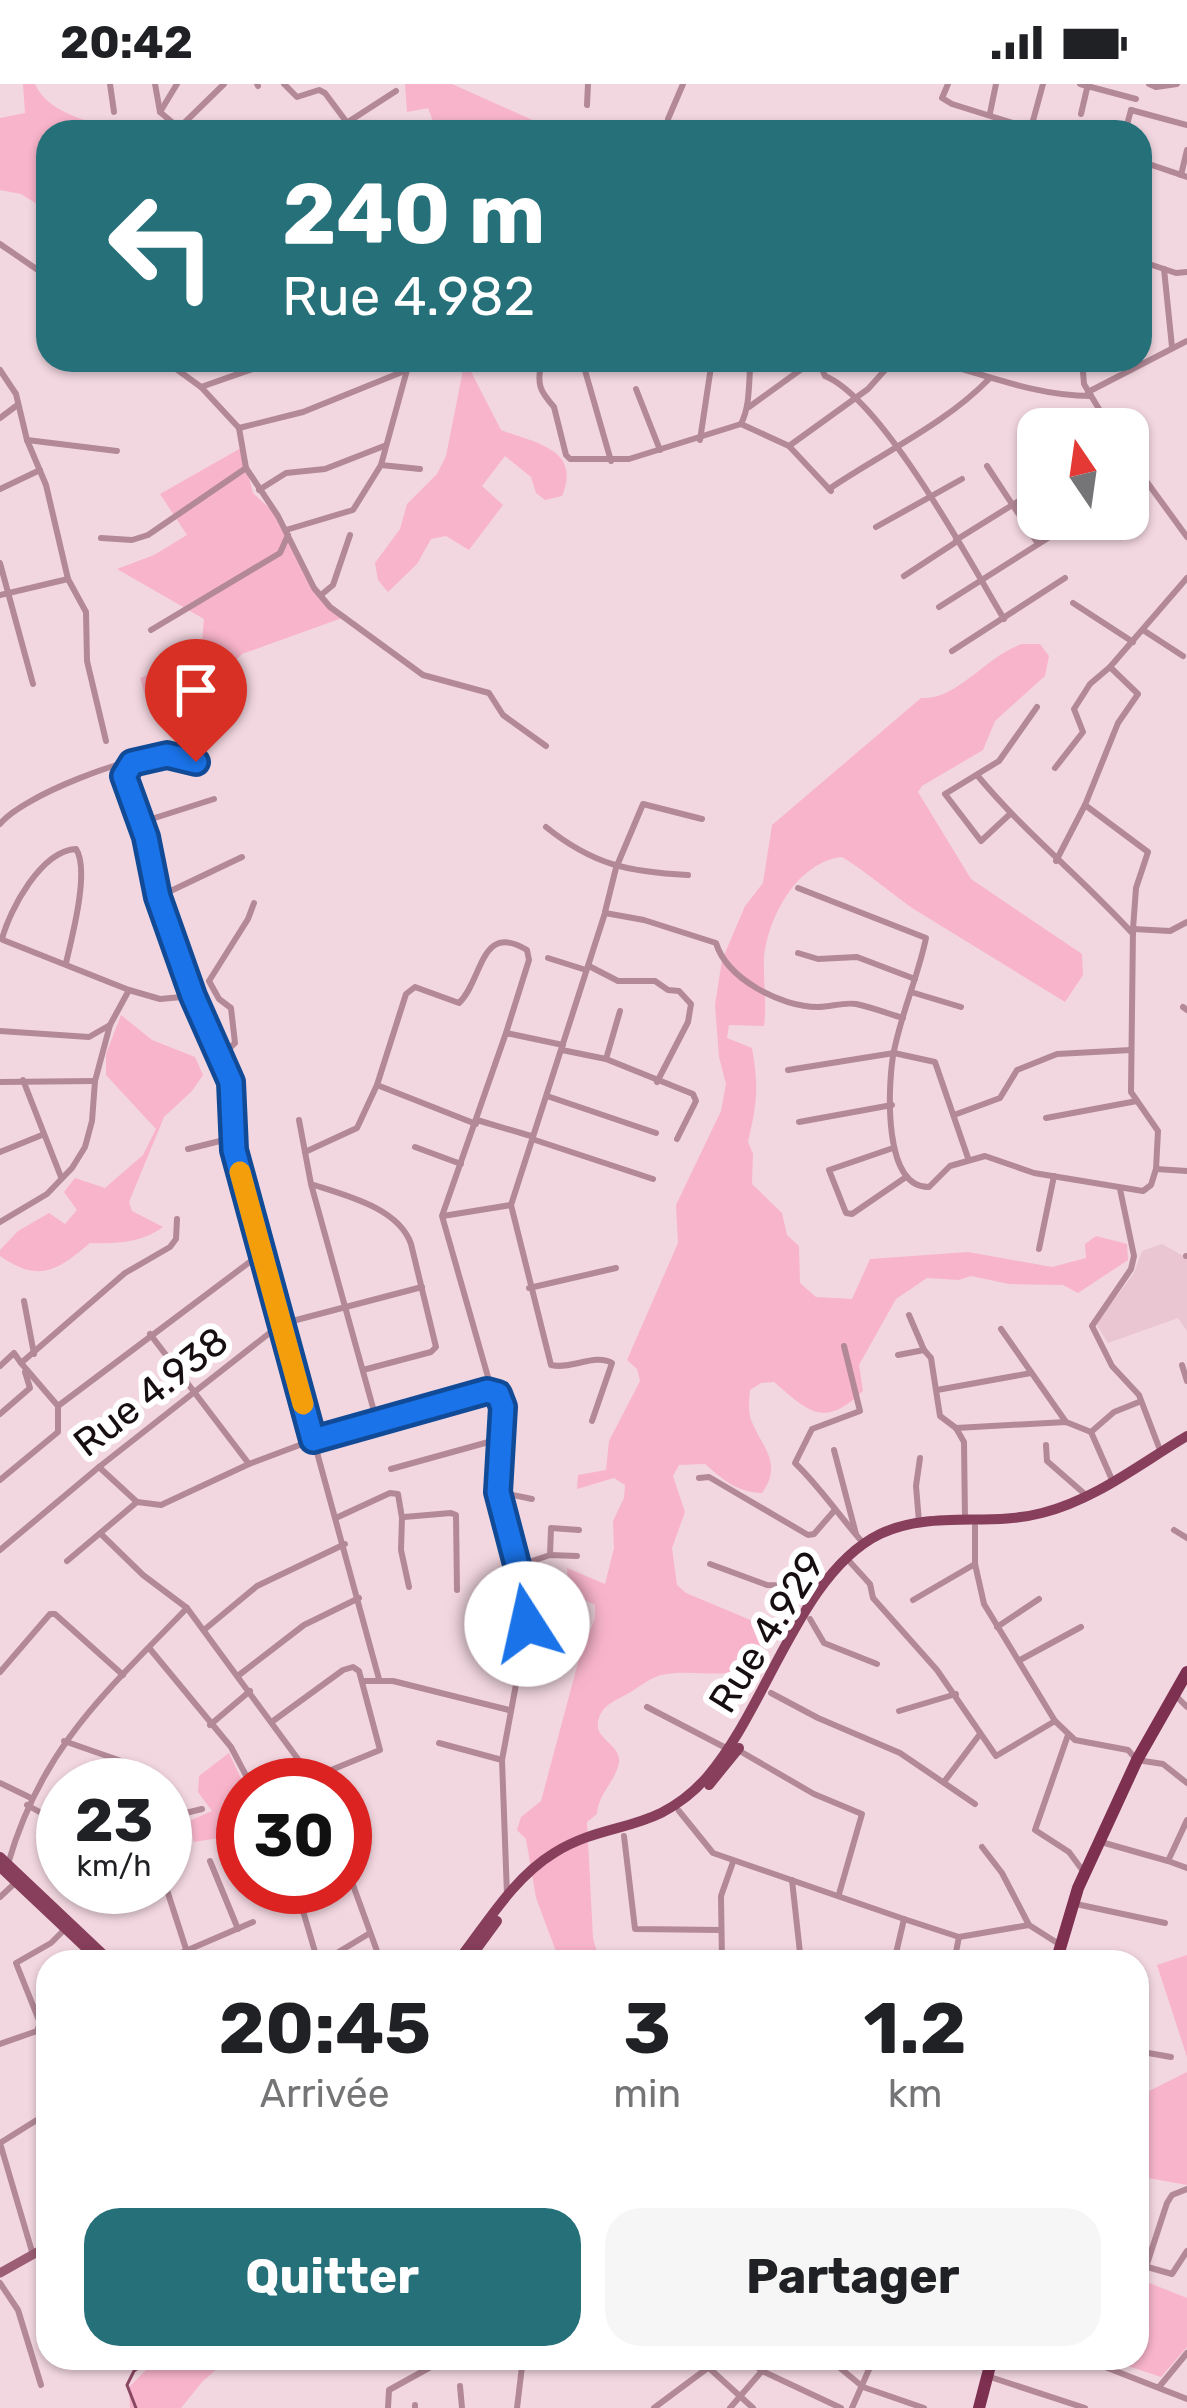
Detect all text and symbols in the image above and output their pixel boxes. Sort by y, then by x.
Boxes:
text: 20:42 [60,16,193,69]
text: 240 m [282,164,546,264]
icon: left [84,168,240,324]
text: Rue 4.982 [282,265,535,329]
north arrow [1017,408,1149,540]
map controls [1017,408,1149,540]
pin [145,639,247,762]
icon: arrive [163,657,229,723]
street label: Rue 4.938 [65,1318,237,1466]
street label: Rue 4.929 [699,1543,835,1721]
position arrow [464,1561,590,1687]
speed limit sign: 30 [216,1758,372,1914]
text: 23 [75,1785,153,1856]
text: km/h [77,1848,151,1884]
text: 20:45 [218,1986,431,2071]
text: 3 [623,1986,671,2071]
text: 1.2 [864,1986,967,2071]
text: Arrivée [260,2071,390,2117]
text: min [613,2071,681,2117]
text: km [888,2071,942,2117]
button: Quitter [84,2208,581,2346]
button: Partager [605,2208,1101,2346]

